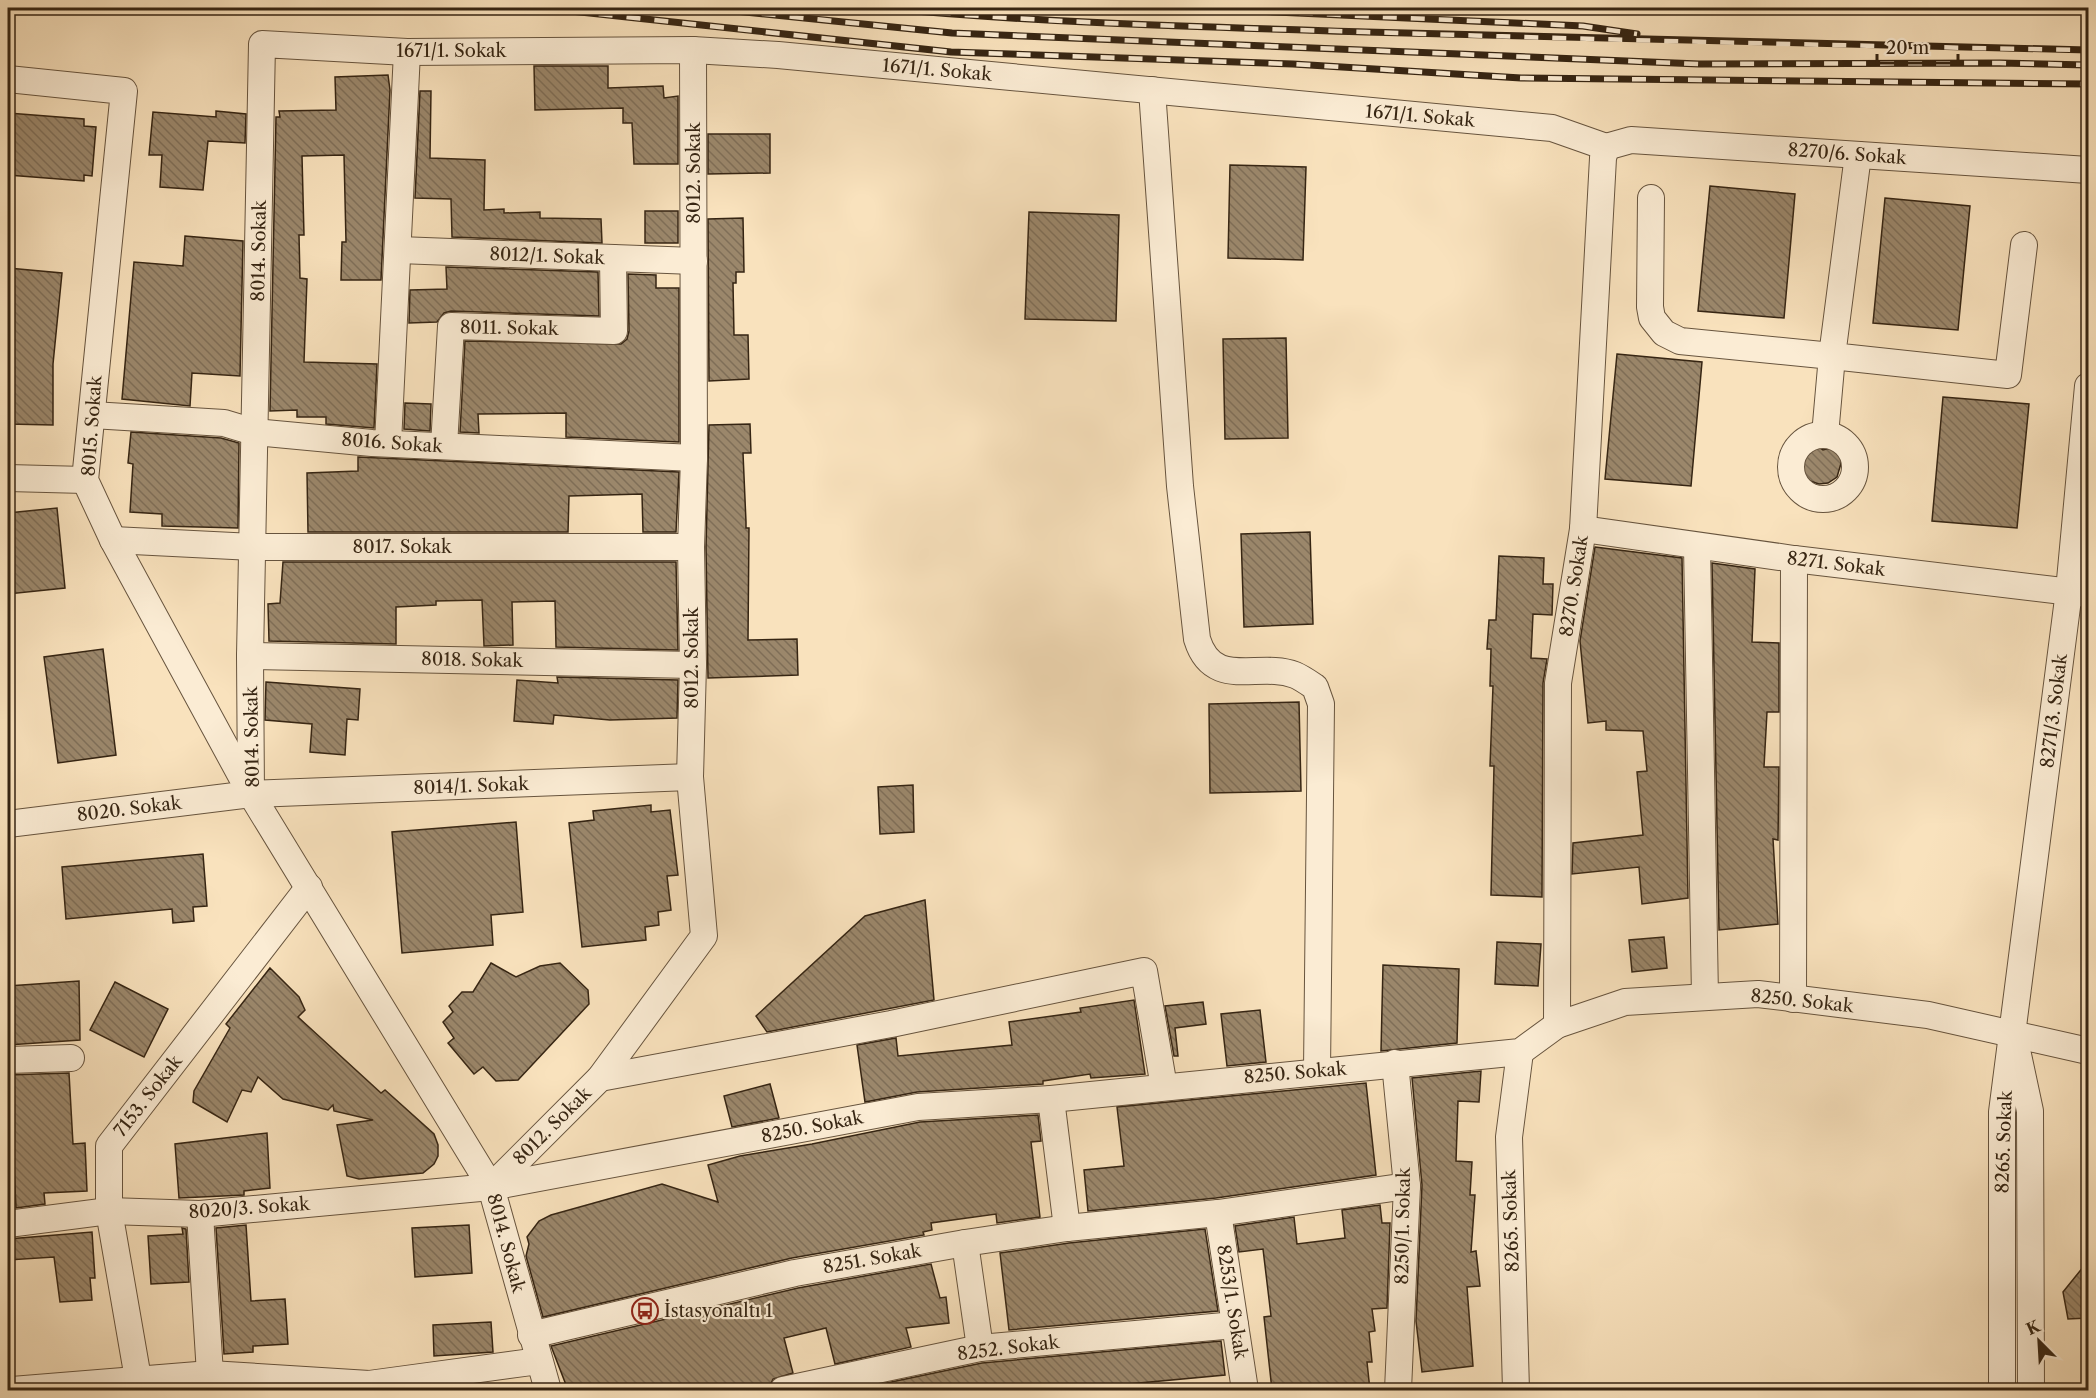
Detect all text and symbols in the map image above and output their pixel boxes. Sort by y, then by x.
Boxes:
scale bar [1877,27,1958,65]
text: 20 m [1886,37,1930,59]
street label: 1671/1. Sokak [396,40,507,62]
street label: 1671/1. Sokak [881,54,994,86]
street label: 1671/1. Sokak [1364,100,1477,132]
street label: 8012. Sokak [683,121,705,224]
street label: 8270/6. Sokak [1787,139,1909,169]
street label: 8014. Sokak [247,199,271,302]
street label: 8012/1. Sokak [489,243,607,269]
street label: 8011. Sokak [460,316,560,340]
street label: 8015. Sokak [78,373,107,477]
street label: 8016. Sokak [341,428,445,458]
street label: 8270. Sokak [1555,532,1593,638]
street label: 8017. Sokak [353,536,453,558]
street label: 8271. Sokak [1786,547,1888,581]
street label: 8012. Sokak [681,606,703,709]
street label: 8018. Sokak [421,648,525,672]
street label: 8271/3. Sokak [2036,651,2072,769]
street label: 8014. Sokak [240,685,264,788]
street label: 8014/1. Sokak [413,773,531,799]
street label: 8020. Sokak [76,792,184,826]
street label: 8250. Sokak [1750,985,1856,1017]
street label: 7153. Sokak [109,1050,188,1141]
street label: 8250. Sokak [1243,1057,1349,1088]
street label: 8012. Sokak [508,1081,597,1170]
street label: 8265. Sokak [1991,1089,2017,1194]
street label: 8250. Sokak [759,1106,866,1148]
street label: 8250/1. Sokak [1391,1166,1415,1285]
street label: 8265. Sokak [1498,1168,1524,1273]
street label: 8014. Sokak [482,1191,530,1296]
street label: 8020/3. Sokak [188,1193,312,1223]
street label: 8251. Sokak [821,1239,925,1278]
street label: 8253/1. Sokak [1212,1243,1252,1362]
bus stop icon: İstasyonaltı 1 [630,1296,660,1326]
place label: İstasyonaltı 1 [664,1299,773,1322]
north arrow [2009,1311,2069,1371]
text: K [2023,1315,2044,1339]
street label: 8252. Sokak [956,1331,1062,1365]

